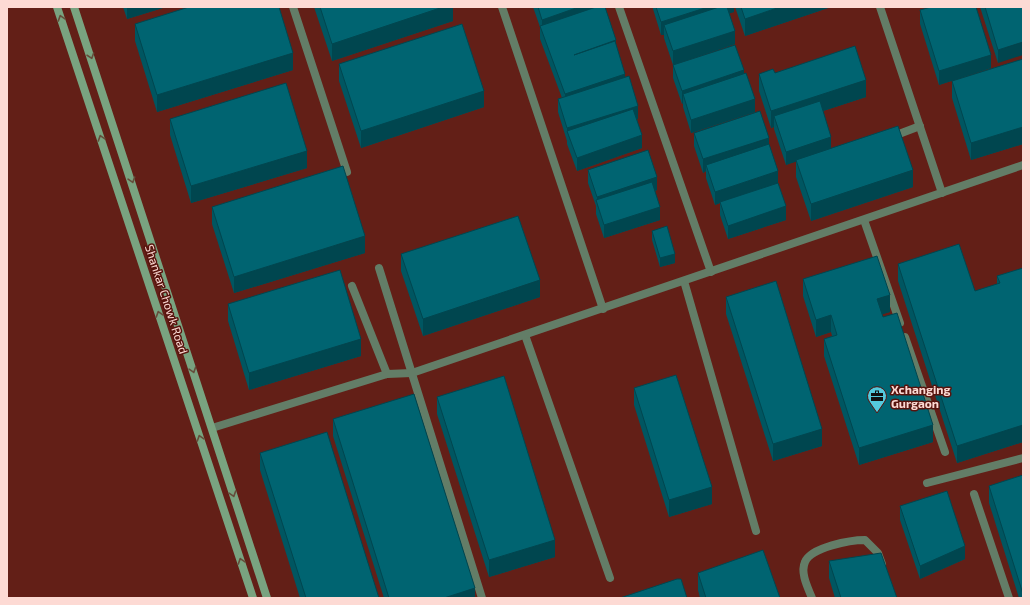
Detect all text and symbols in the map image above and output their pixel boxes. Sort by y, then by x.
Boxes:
one-way arrow [57,15,66,22]
one-way arrow [87,53,95,60]
one-way arrow [97,134,105,141]
one-way arrow [127,176,136,183]
street label: Shankar Chowk Road [143,243,191,355]
one-way arrow [155,311,164,318]
one-way arrow [189,366,197,373]
place label: Xchanging Gurgaon [891,382,950,410]
office icon: Xchanging Gurgaon [866,385,888,413]
one-way arrow [196,434,205,441]
one-way arrow [229,490,237,497]
one-way arrow [237,558,246,565]

